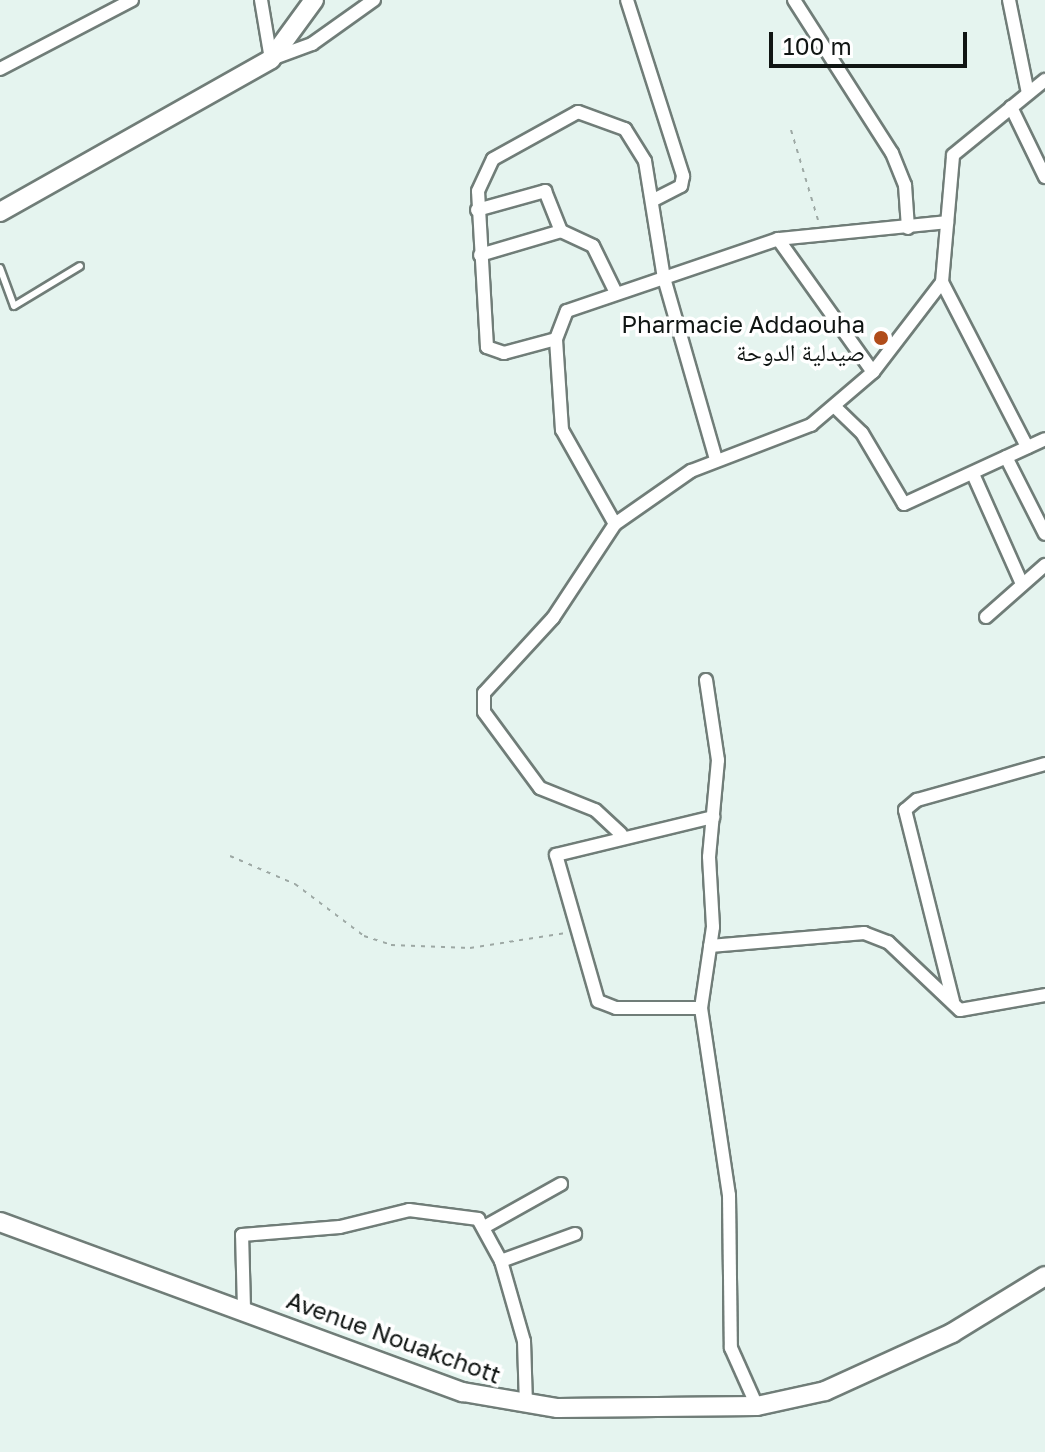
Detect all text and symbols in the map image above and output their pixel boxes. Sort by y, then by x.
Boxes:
scale bar [773,16,971,66]
text: 100 m [783,31,852,60]
place label: Pharmacie Addaouha صيدلية الدوحة [621,310,865,366]
marker: Pharmacie Addaouha صيدلية الدوحة [872,329,890,347]
street label: Avenue Nouakchott [283,1285,505,1389]

